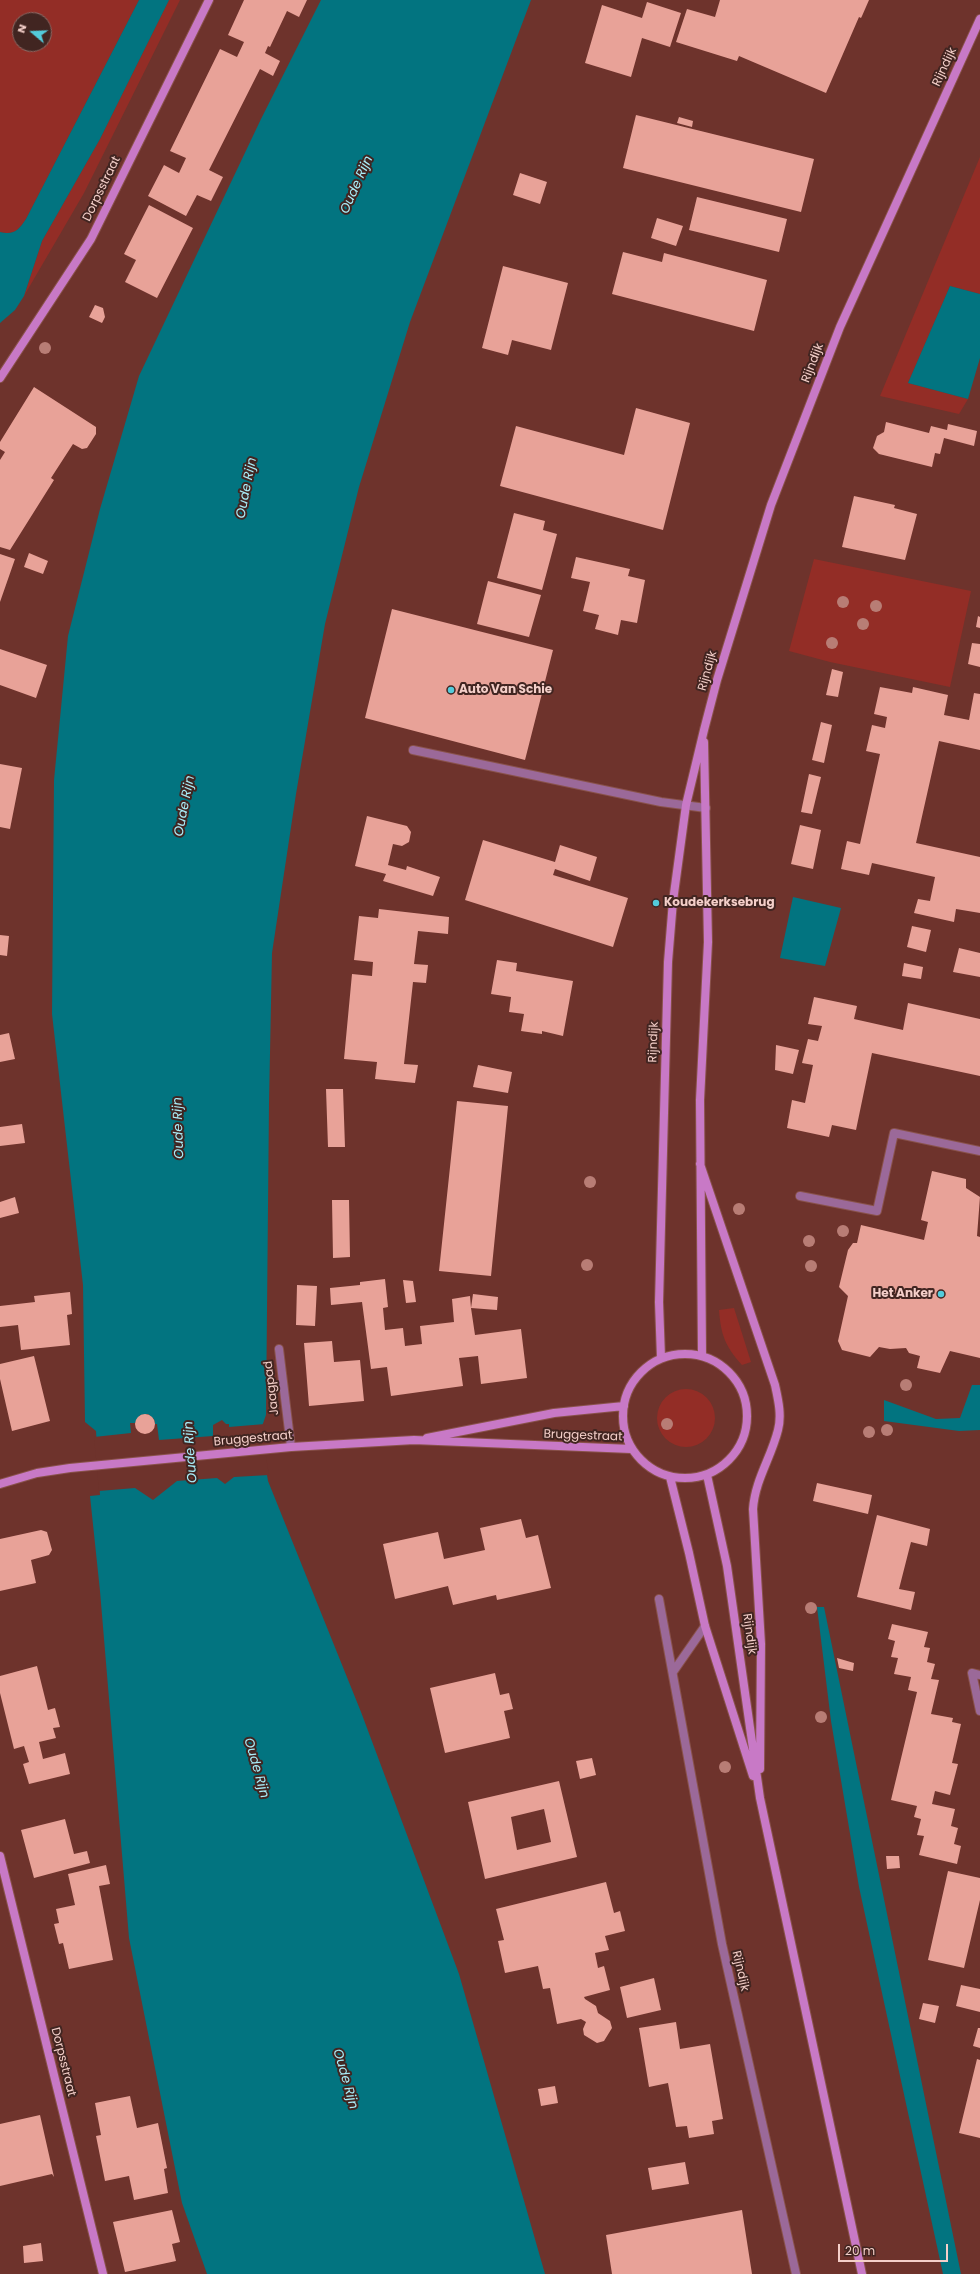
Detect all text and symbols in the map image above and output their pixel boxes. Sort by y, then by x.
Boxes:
north arrow [12,12,52,52]
text: N [13,22,31,35]
street label: Rijndijk [930,45,960,89]
street label: Dorpsstraat [80,154,124,224]
water label: Oude Rijn [337,154,377,216]
street label: Rijndijk [799,341,827,385]
water label: Oude Rijn [233,456,261,520]
street label: Rijndijk [695,649,721,693]
place label: Auto Van Schie [459,683,552,697]
marker: Auto Van Schie [446,685,456,695]
water label: Oude Rijn [171,774,199,838]
place label: Koudekerksebrug [664,896,775,910]
marker: Koudekerksebrug [651,898,661,908]
street label: Rijndijk [646,1021,662,1063]
water label: Oude Rijn [170,1097,188,1159]
place label: Het Anker [873,1287,933,1301]
marker: Het Anker [936,1289,946,1299]
street label: Jaagpad [262,1360,282,1416]
water label: Oude Rijn [181,1421,201,1483]
street label: Bruggestraat [543,1427,623,1445]
street label: Bruggestraat [213,1428,293,1450]
street label: Rijndijk [739,1613,759,1655]
water label: Oude Rijn [240,1736,272,1800]
street label: Rijndijk [728,1949,752,1993]
street label: Dorpsstraat [47,2026,79,2098]
water label: Oude Rijn [329,2047,361,2111]
scale bar [840,2236,950,2262]
text: 20 m [845,2242,875,2259]

